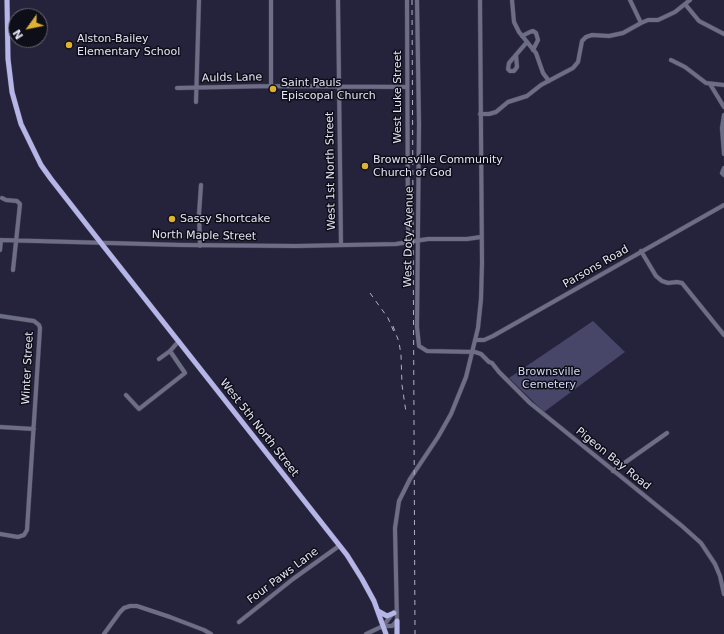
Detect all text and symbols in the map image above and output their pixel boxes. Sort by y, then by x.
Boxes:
north arrow [8,8,48,48]
text: N [10,27,26,42]
place label: Alston-Bailey Elementary School [77,32,180,58]
marker: Alston-Bailey Elementary School [64,40,74,50]
street label: West Luke Street [391,50,405,144]
street label: Aulds Lane [202,71,262,85]
place label: Saint Pauls Episcopal Church [281,76,376,102]
marker: Saint Pauls Episcopal Church [268,84,278,94]
street label: West 1st North Street [323,112,339,230]
place label: Brownsville Community Church of God [373,153,503,179]
marker: Brownsville Community Church of God [360,161,370,171]
street label: West Doty Avenue [402,186,416,288]
place label: Sassy Shortcake [180,212,270,226]
marker: Sassy Shortcake [167,214,177,224]
street label: North Maple Street [152,228,256,244]
street label: Parsons Road [561,243,631,291]
street label: Winter Street [19,331,37,405]
park label: Brownsville Cemetery [518,365,580,391]
street label: West 5th North Street [217,377,301,479]
street label: Pigeon Bay Road [573,425,653,493]
street label: Four Paws Lane [245,545,321,607]

